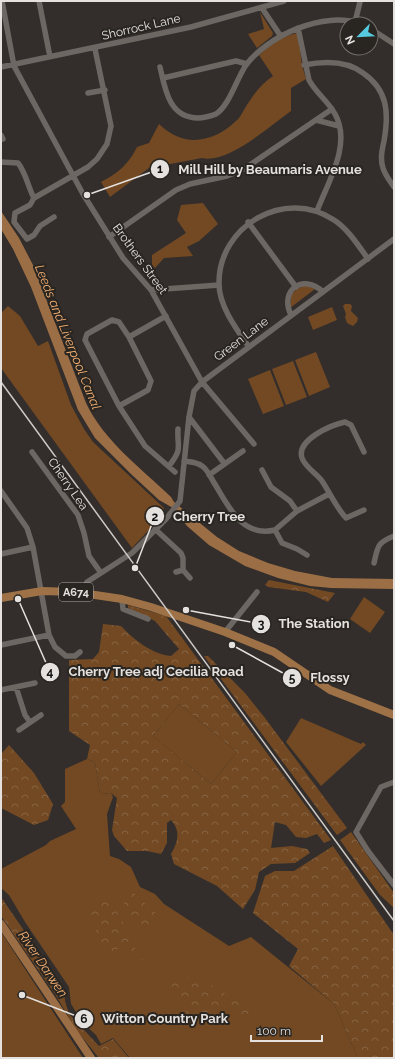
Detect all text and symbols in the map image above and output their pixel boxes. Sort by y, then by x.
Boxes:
street label: Shorrock Lane [100,11,182,43]
north arrow [339,16,379,56]
text: N [343,33,358,46]
callout: Mill Hill by Beaumaris Avenue [150,157,371,182]
text: 1 [157,162,163,176]
text: Mill Hill by Beaumaris Avenue [178,162,362,177]
street label: Brothers Street [110,221,170,297]
water label: Leeds and Liverpool Canal [32,262,104,412]
street label: Green Lane [211,314,271,364]
street label: Cherry Lea [45,455,91,513]
callout: Cherry Tree [145,504,253,529]
text: Cherry Tree [173,509,245,524]
text: 2 [152,510,159,524]
road number: A674 [59,583,93,601]
callout: The Station [251,611,358,636]
text: The Station [278,616,350,631]
text: 3 [258,617,265,631]
callout: Cherry Tree adj Cecilia Road [40,659,252,684]
text: Cherry Tree adj Cecilia Road [68,664,244,679]
text: 4 [47,665,54,679]
callout: Flossy [282,665,357,690]
text: Flossy [310,670,350,685]
text: 5 [289,671,296,685]
water label: River Darwen [15,928,71,1000]
callout: Witton Country Park [74,1006,236,1031]
text: Witton Country Park [102,1011,229,1026]
text: 6 [80,1012,88,1026]
scale bar [251,1017,322,1043]
text: 100 m [257,1024,291,1038]

